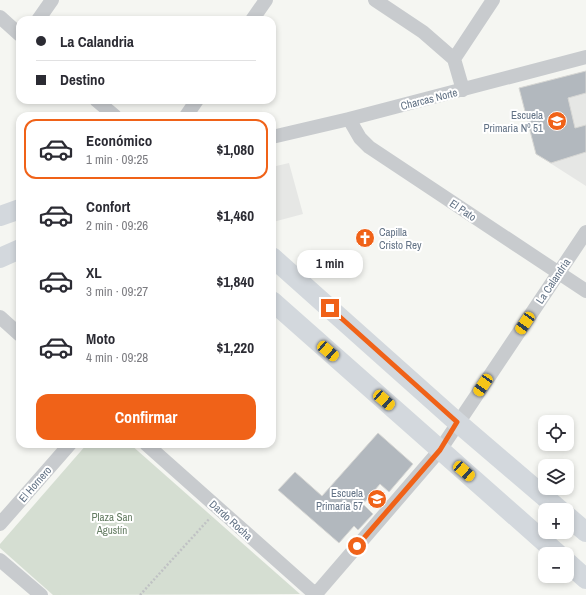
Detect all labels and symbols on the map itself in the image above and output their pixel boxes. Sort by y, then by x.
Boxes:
street label: Charcas Norte [399,85,459,113]
place label: Escuela Primaria Nº 51 [484,108,543,135]
school or university icon: Escuela Primaria Nº 51 [546,110,568,132]
street label: El Pato [447,196,479,224]
place label: Capilla Cristo Rey [379,225,422,252]
church icon: Capilla Cristo Rey [354,227,376,249]
callout: 1 min [297,250,363,278]
street label: La Calandria [533,256,573,306]
route end [321,299,339,317]
car [513,310,537,336]
car [315,339,341,363]
car [471,372,495,398]
car [371,388,397,412]
car [451,459,477,483]
street label: El Hornero [16,463,54,505]
place label: Escuela Primaria 57 [316,486,363,513]
school or university icon: Escuela Primaria 57 [366,488,388,510]
street label: Dardo Rocha [207,497,255,543]
park label: Plaza San Agustín [91,510,133,537]
route start [348,537,366,555]

